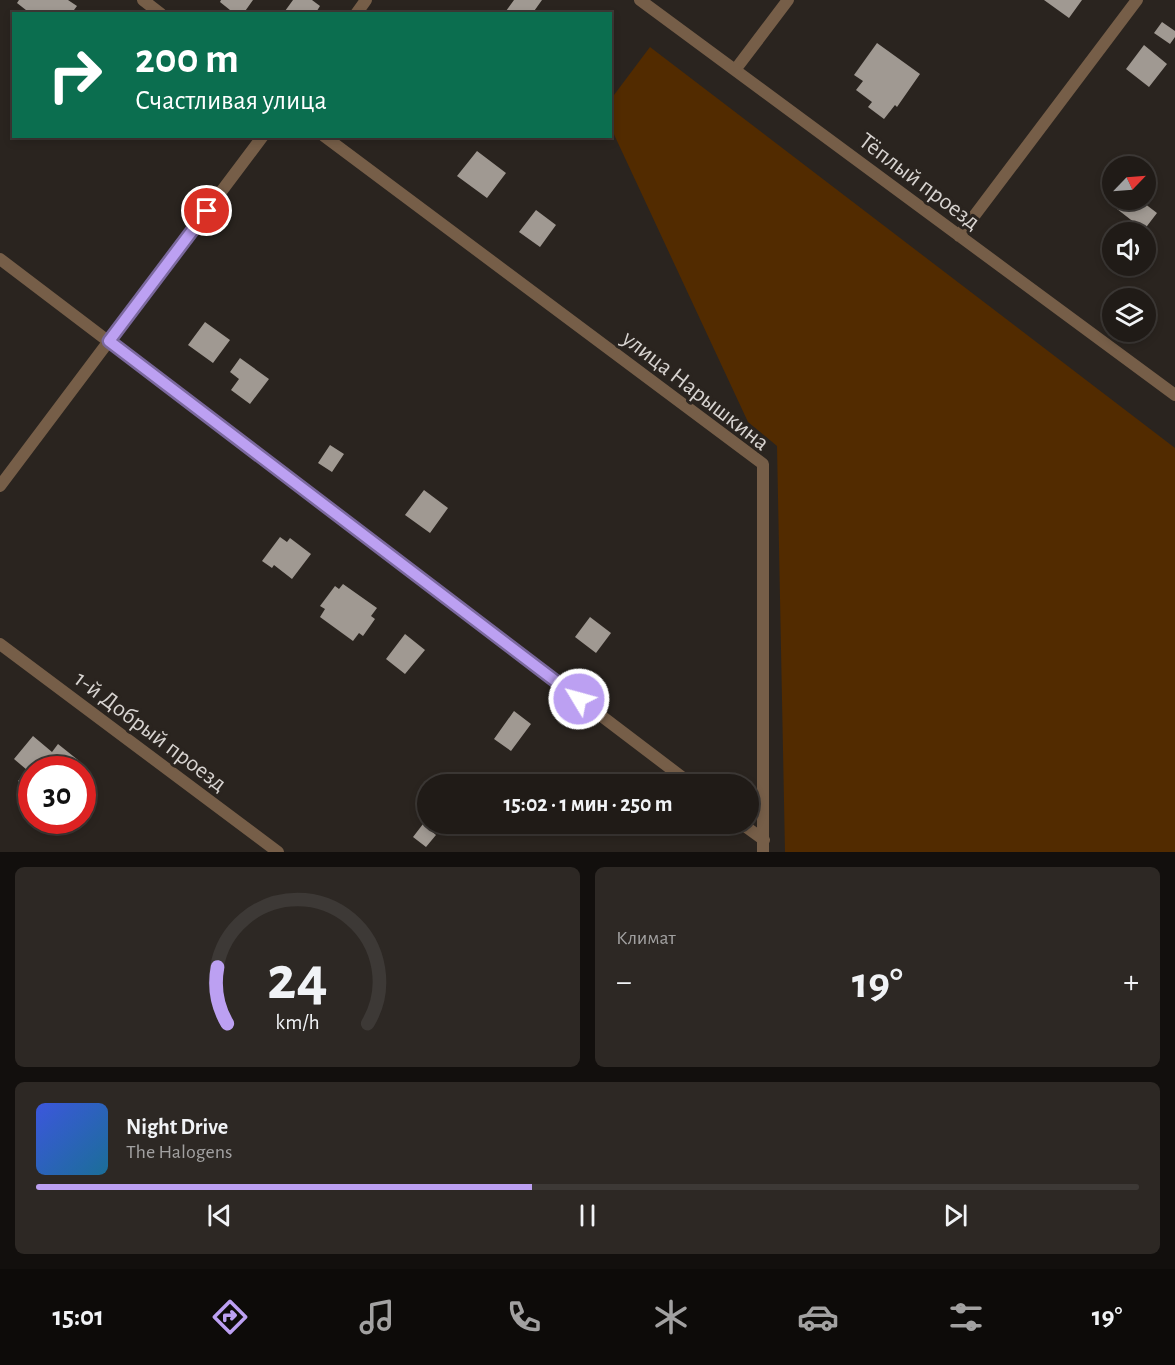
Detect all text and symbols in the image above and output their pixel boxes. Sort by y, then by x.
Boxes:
icon: right [36,36,114,114]
text: 200 m [135,38,239,80]
text: Счастливая улица [135,87,327,114]
street label: Тёплый проезд [854,129,984,235]
north arrow [1102,156,1156,210]
map controls [1102,156,1156,342]
pin [181,185,232,236]
icon: arrive [190,194,223,227]
button: sound [1102,222,1156,276]
button: layers [1102,288,1156,342]
street label: улица Нарышкина [617,326,773,455]
street label: 1-й Добрый проезд [70,667,231,797]
position arrow [547,667,611,731]
speed limit sign: 30 [18,756,96,834]
text: 15:02 · 1 мин · 250 m [503,793,673,815]
text: Климат [616,928,676,948]
text: 24 [267,948,328,1010]
text: 19° [852,961,903,1006]
text: − [616,966,632,999]
text: + [1123,966,1139,999]
text: km/h [275,1012,320,1033]
text: Night Drive [126,1116,228,1138]
text: The Halogens [126,1142,232,1162]
icon: previous [203,1199,236,1232]
icon: pause [571,1199,604,1232]
icon: next [939,1199,972,1232]
icon: directions [209,1296,251,1338]
icon: music [356,1296,398,1338]
icon: phone [503,1296,545,1338]
icon: climate [650,1296,692,1338]
icon: car [797,1296,839,1338]
icon: filters [945,1296,987,1338]
text: 15:01 [53,1303,104,1330]
text: 19° [1092,1303,1122,1330]

